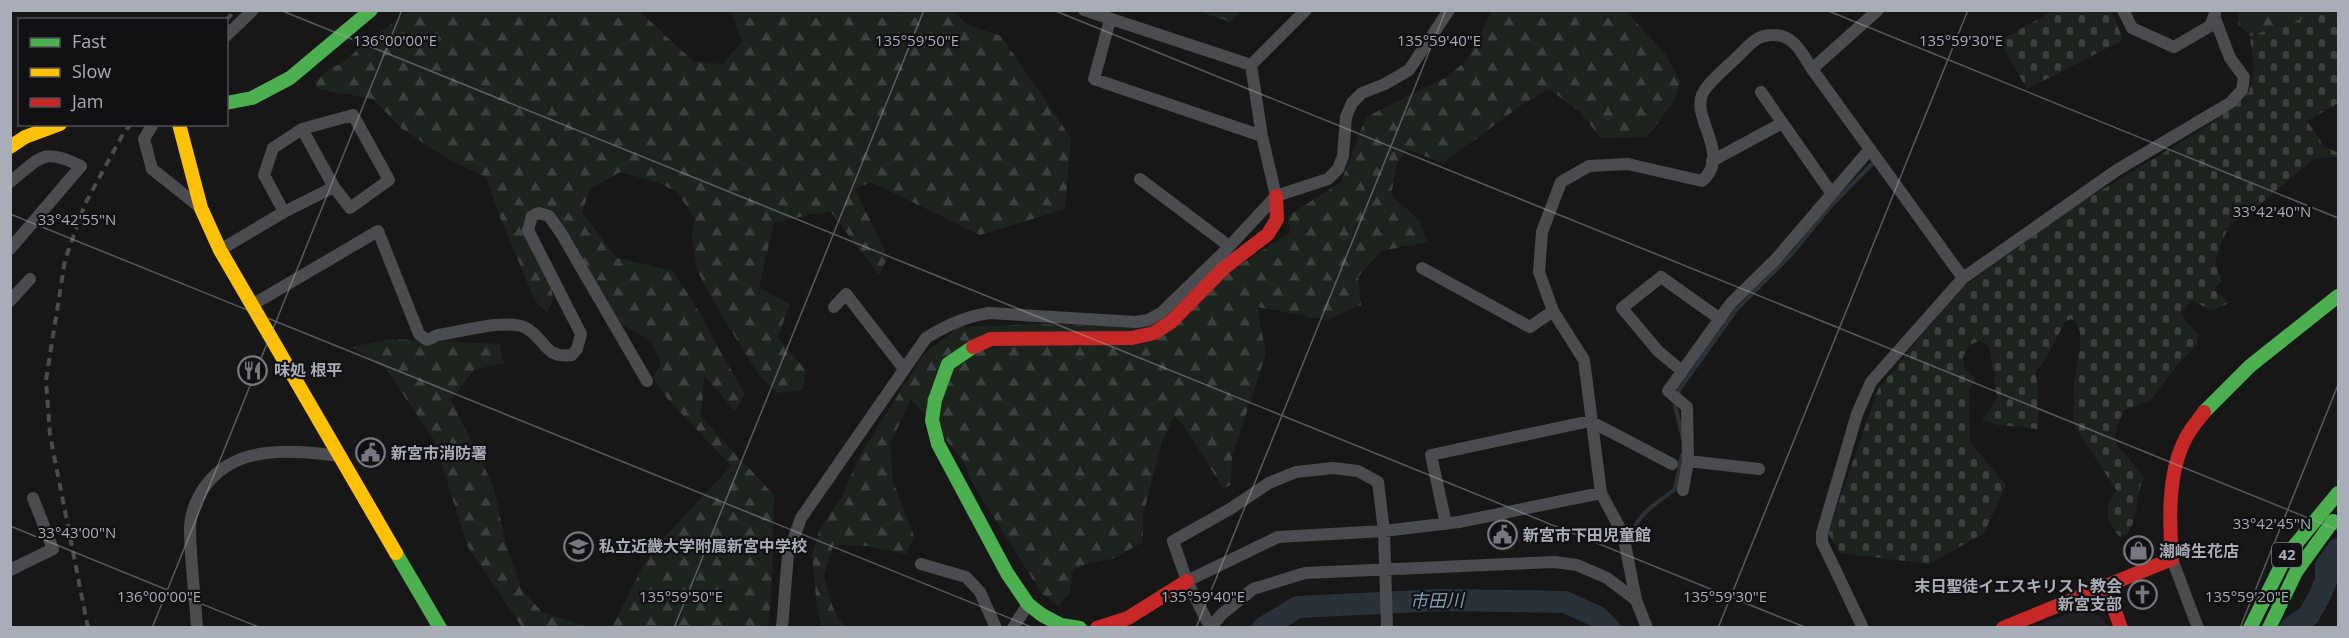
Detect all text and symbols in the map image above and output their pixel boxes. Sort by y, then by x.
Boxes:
legend [18,18,228,126]
text: Fast [72,29,106,53]
text: 136°00'00"E [353,30,437,50]
text: 135°59'50"E [875,30,959,50]
text: 135°59'40"E [1397,30,1481,50]
text: 135°59'30"E [1919,30,2003,50]
text: Slow [72,59,111,83]
text: Jam [70,89,104,113]
text: 33°42'40"N [2233,201,2311,221]
text: 33°42'55"N [38,209,116,229]
restaurant icon: 味処 根平 [237,354,269,386]
place label: 味処 根平 [274,359,342,381]
public building icon: 新宮市消防署 [354,437,386,469]
place label: 新宮市消防署 [391,442,487,464]
text: 33°42'45"N [2233,513,2311,533]
public building icon: 新宮市下田児童館 [1486,519,1518,551]
text: 33°43'00"N [38,522,116,542]
place label: 新宮市下田児童館 [1523,524,1651,546]
school or university icon: 私立近畿大学附属新宮中学校 [562,530,594,562]
place label: 私立近畿大学附属新宮中学校 [599,535,807,557]
shop icon: 潮崎生花店 [2122,535,2154,567]
place label: 潮崎生花店 [2159,540,2239,562]
road number: 42 [2272,543,2302,567]
place label: 末日聖徒イエスキリスト教会 新宮支部 [1914,575,2122,615]
church icon: 末日聖徒イエスキリスト教会 新宮支部 [2127,579,2159,611]
text: 136°00'00"E [117,586,201,606]
text: 135°59'50"E [639,586,723,606]
text: 135°59'40"E [1161,586,1245,606]
text: 135°59'30"E [1683,586,1767,606]
text: 135°59'20"E [2205,586,2289,606]
water label: 市田川 [1410,587,1466,612]

